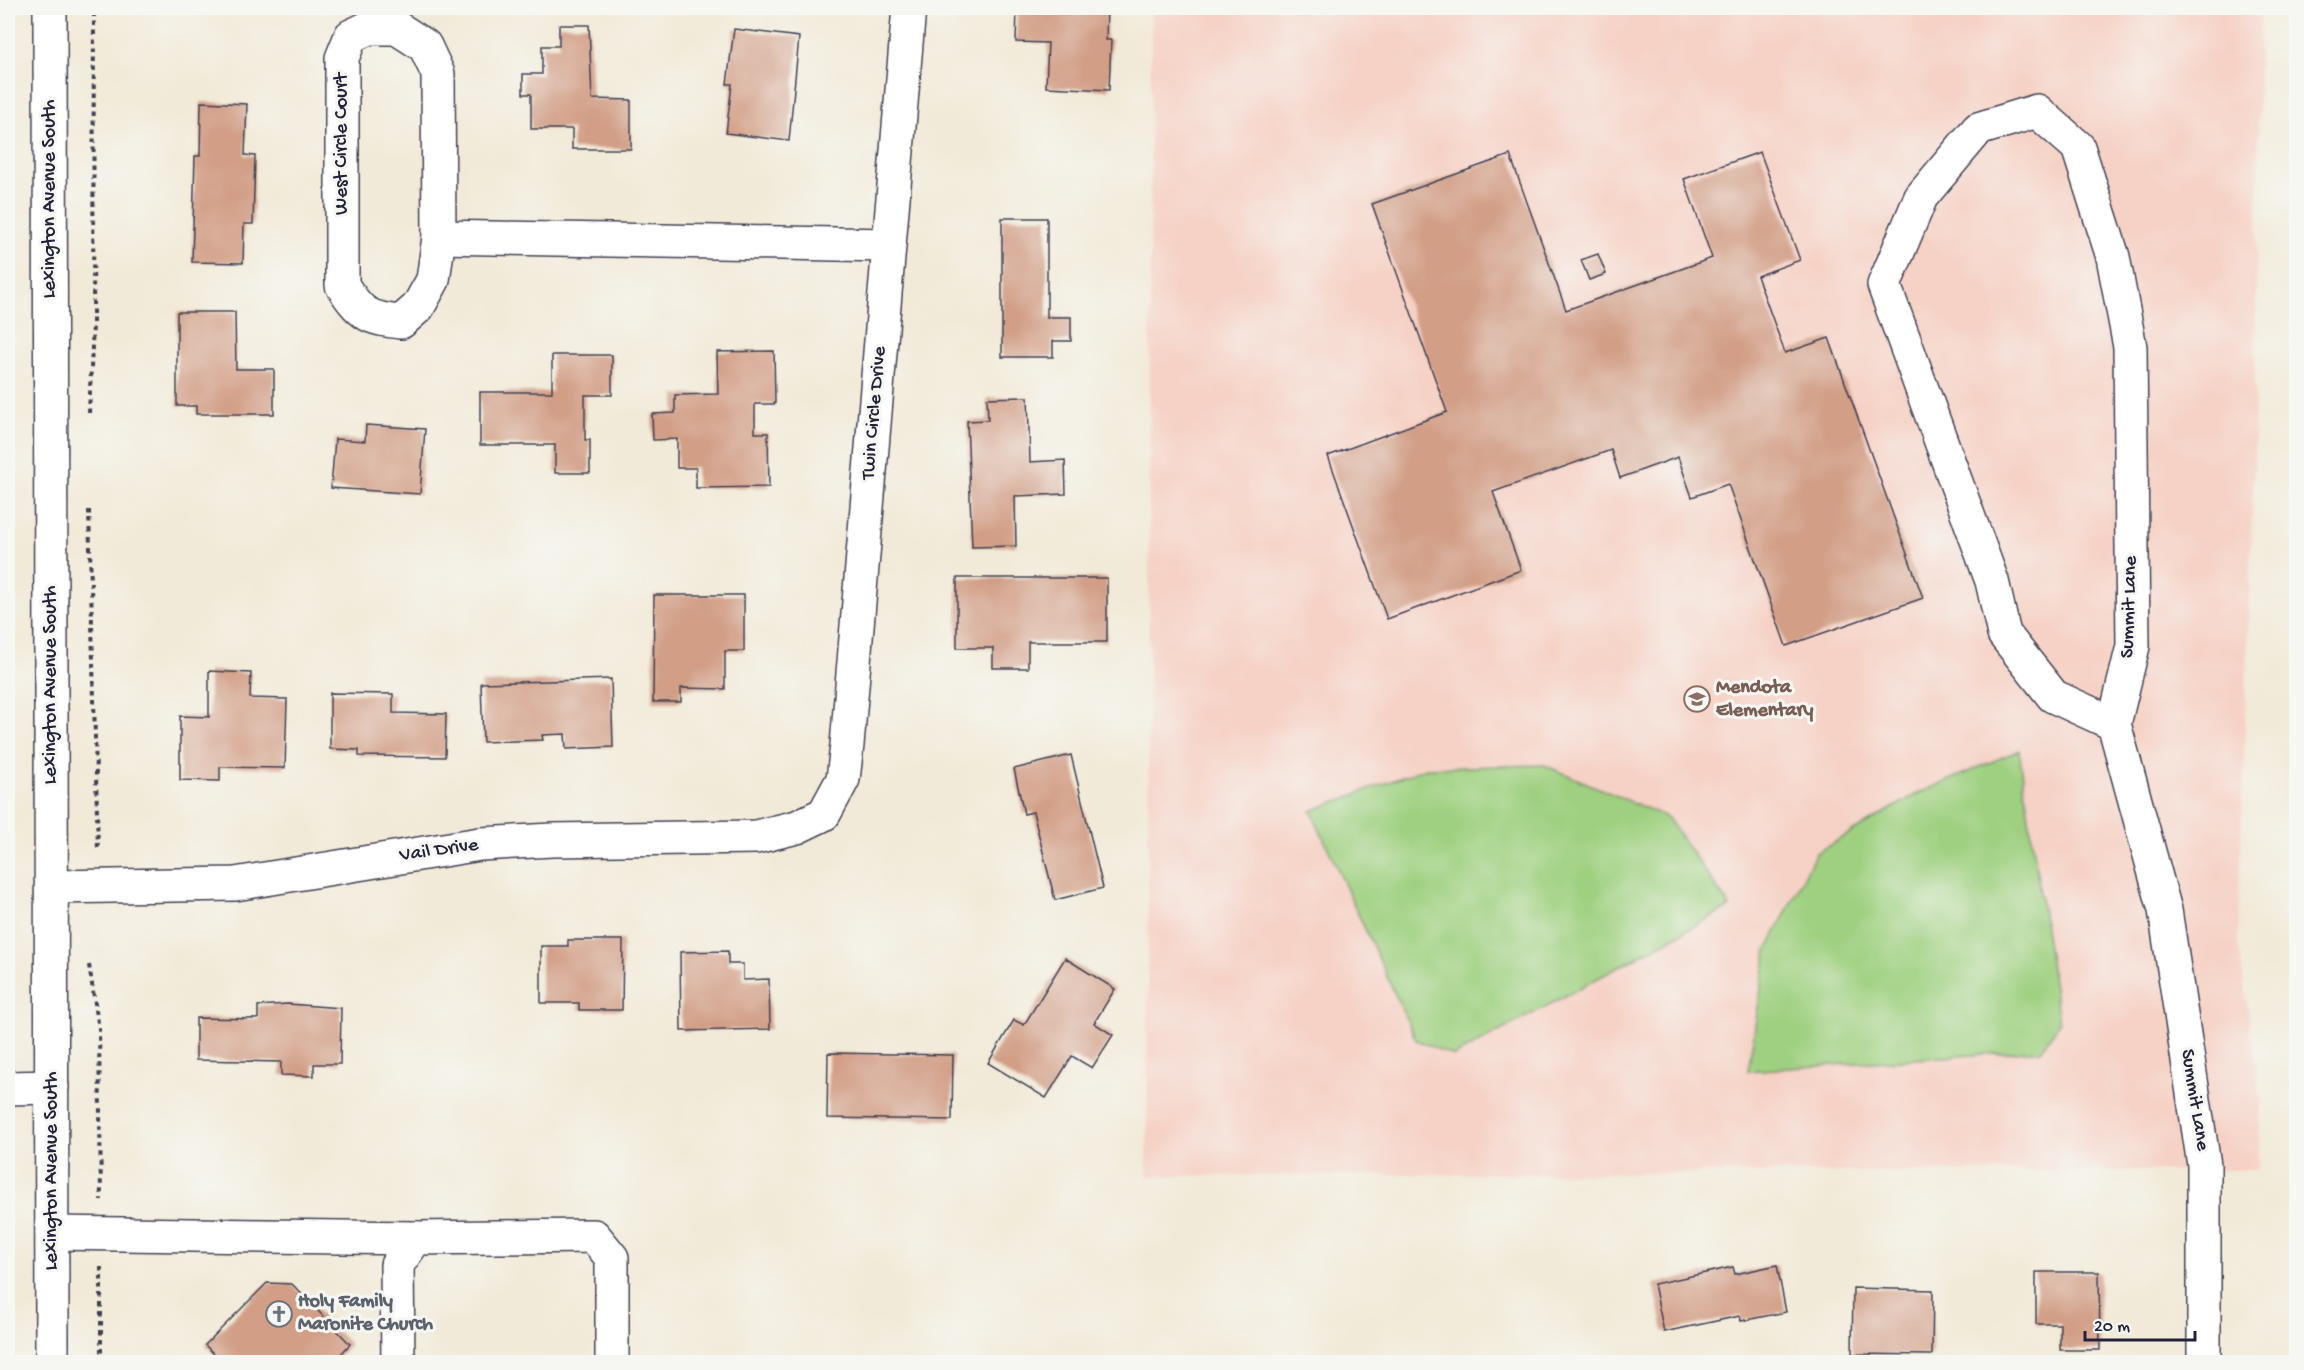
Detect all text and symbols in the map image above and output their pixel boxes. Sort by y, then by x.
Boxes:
street label: West Circle Court [331,71,354,215]
street label: Lexington Avenue South [39,99,62,299]
street label: Twin Circle Drive [858,345,892,482]
street label: Summit Lane [2117,555,2143,659]
street label: Lexington Avenue South [40,585,63,785]
place label: Mendota Elementary [1716,677,1814,723]
school or university icon: Mendota Elementary [1682,684,1712,714]
street label: Vail Drive [397,834,481,868]
street label: Summit Lane [2175,1048,2213,1153]
street label: Lexington Avenue South [41,1071,64,1271]
place label: Holy Family Maronite Church [298,1291,433,1337]
church icon: Holy Family Maronite Church [264,1299,294,1329]
scale bar [2085,1304,2194,1342]
text: 20 m [2094,1317,2130,1338]

